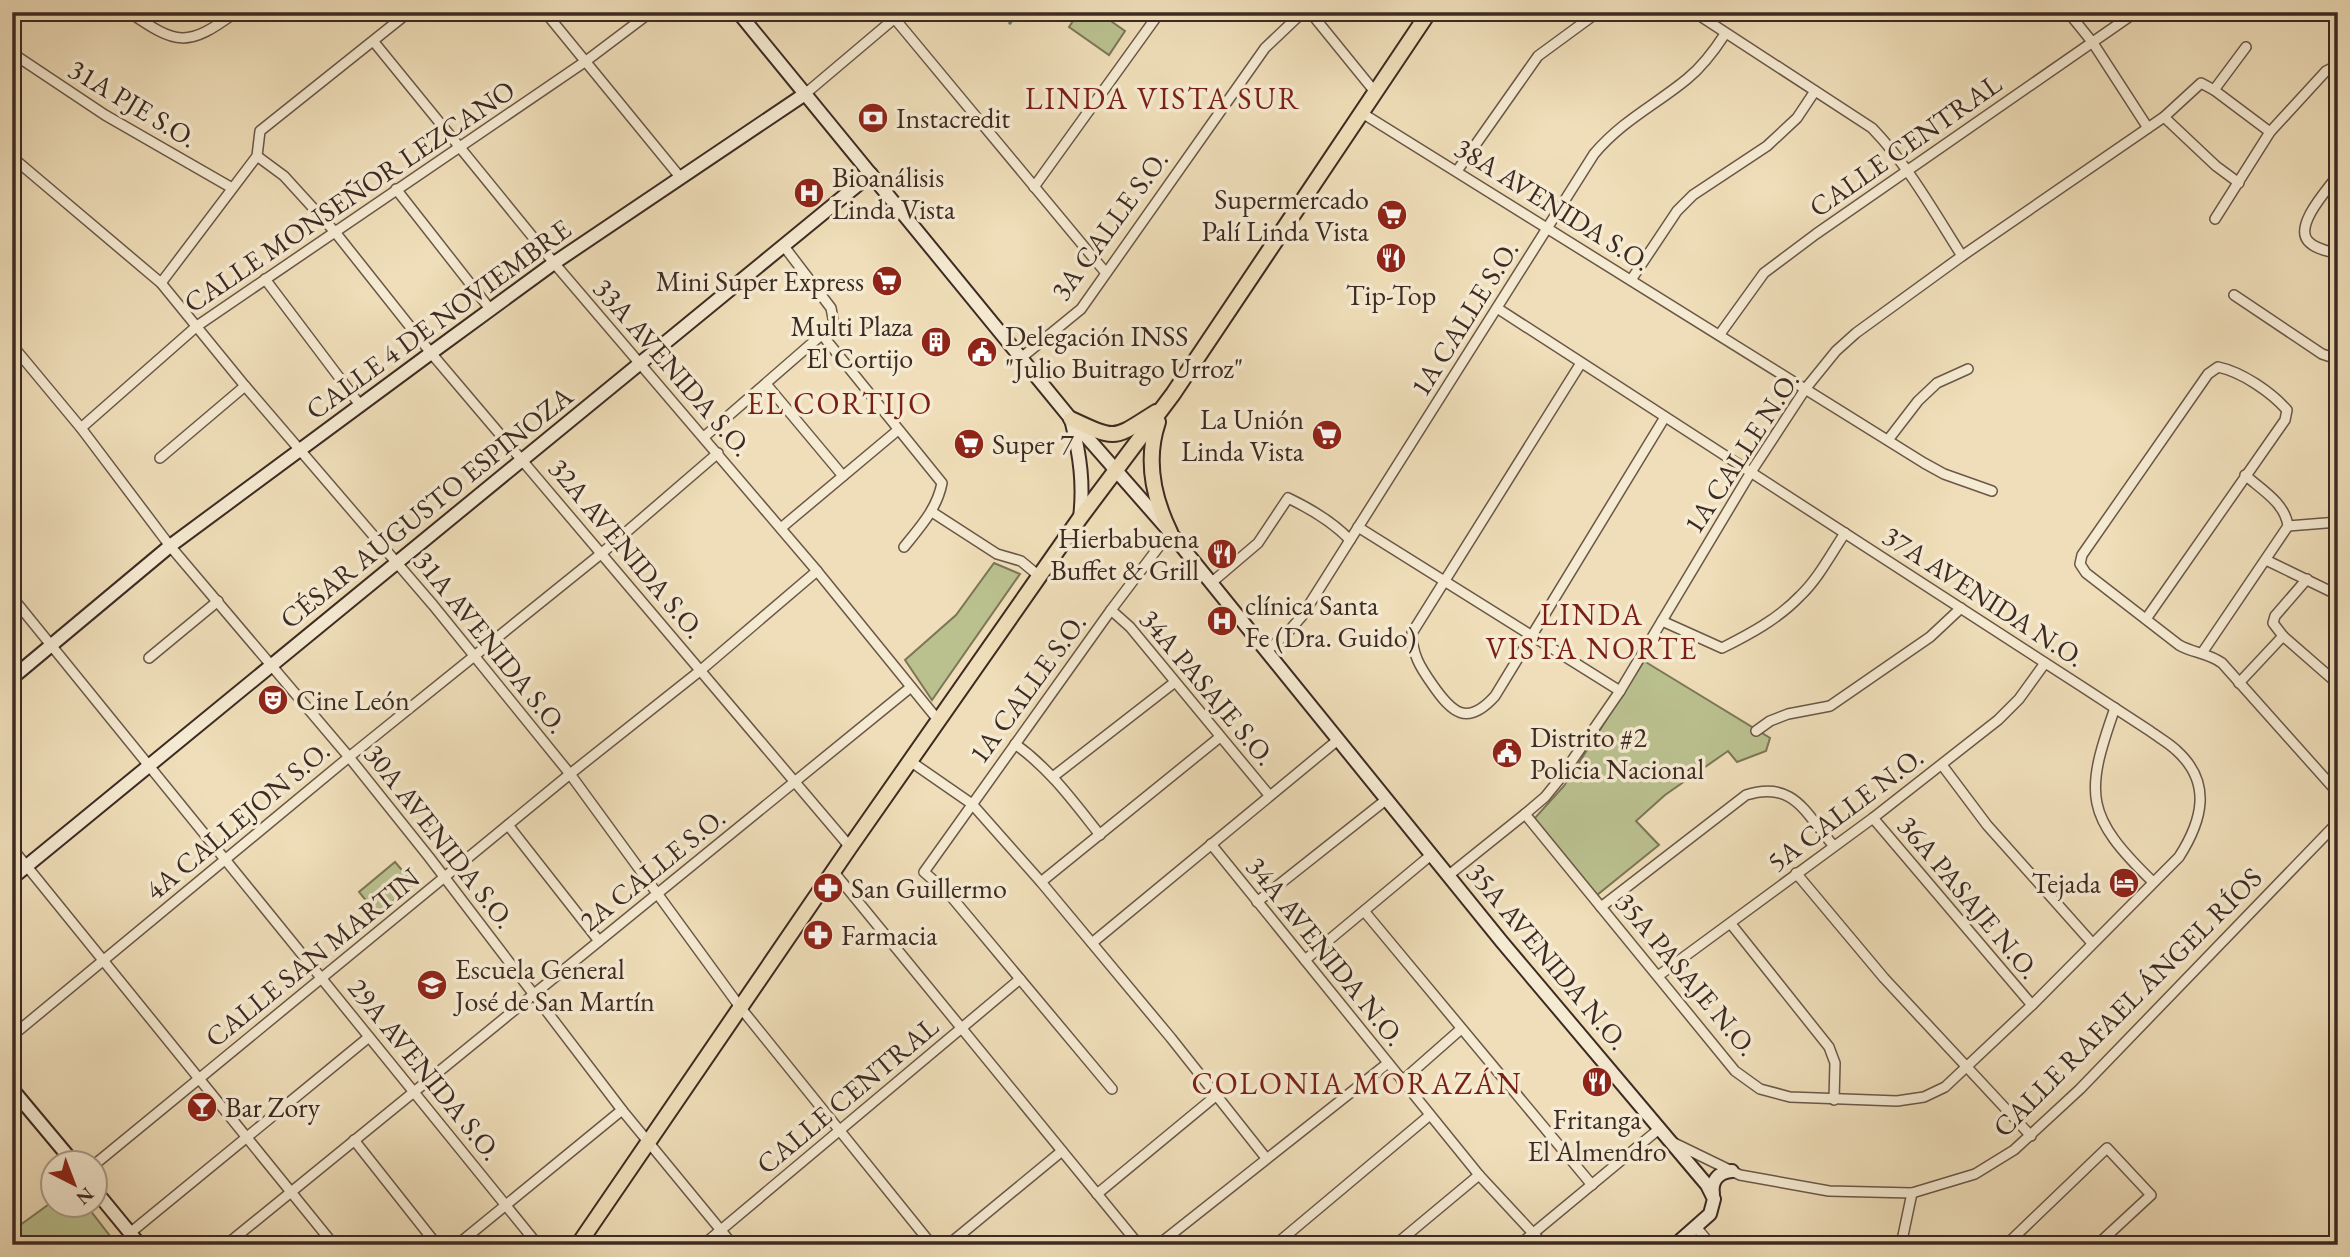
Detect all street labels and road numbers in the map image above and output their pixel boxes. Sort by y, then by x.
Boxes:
street label: 31A PJE S.O. [62,51,204,155]
street label: CALLE CENTRAL [1802,65,2009,225]
street label: CALLE MONSEÑOR LEZCANO [176,72,522,320]
street label: 38A AVENIDA S.O. [1448,129,1658,279]
street label: 3A CALLE S.O. [1042,143,1176,307]
street label: CALLE 4 DE NOVIEMBRE [298,211,578,427]
street label: 1A CALLE S.O. [1402,233,1526,403]
street label: 33A AVENIDA S.O. [586,270,760,464]
street label: 1A CALLE N.O. [1675,364,1807,540]
street label: CÉSAR AUGUSTO ESPINOZA [272,377,580,636]
street label: 32A AVENIDA S.O. [541,450,713,646]
street label: 37A AVENIDA N.O. [1876,517,2092,675]
street label: 31A AVENIDA S.O. [406,543,576,741]
street label: 34A PASAJE S.O. [1132,601,1284,773]
street label: 1A CALLE S.O. [960,606,1094,770]
street label: 4A CALLEJON S.O. [137,732,337,908]
street label: 30A AVENIDA S.O. [357,736,523,936]
street label: 5A CALLE N.O. [1760,739,1930,879]
street label: 2A CALLE S.O. [572,799,732,939]
street label: 36A PASAJE N.O. [1890,808,2048,986]
street label: 34A AVENIDA N.O. [1239,849,1413,1053]
street label: 35A AVENIDA N.O. [1459,855,1637,1057]
street label: CALLE SAN MARTIN [197,859,427,1055]
street label: CALLE RAFAEL ÁNGEL RÍOS [1985,860,2269,1144]
street label: 35A PASAJE N.O. [1608,885,1766,1063]
street label: 29A AVENIDA S.O. [340,970,510,1168]
street label: CALLE CENTRAL [749,1008,946,1182]

